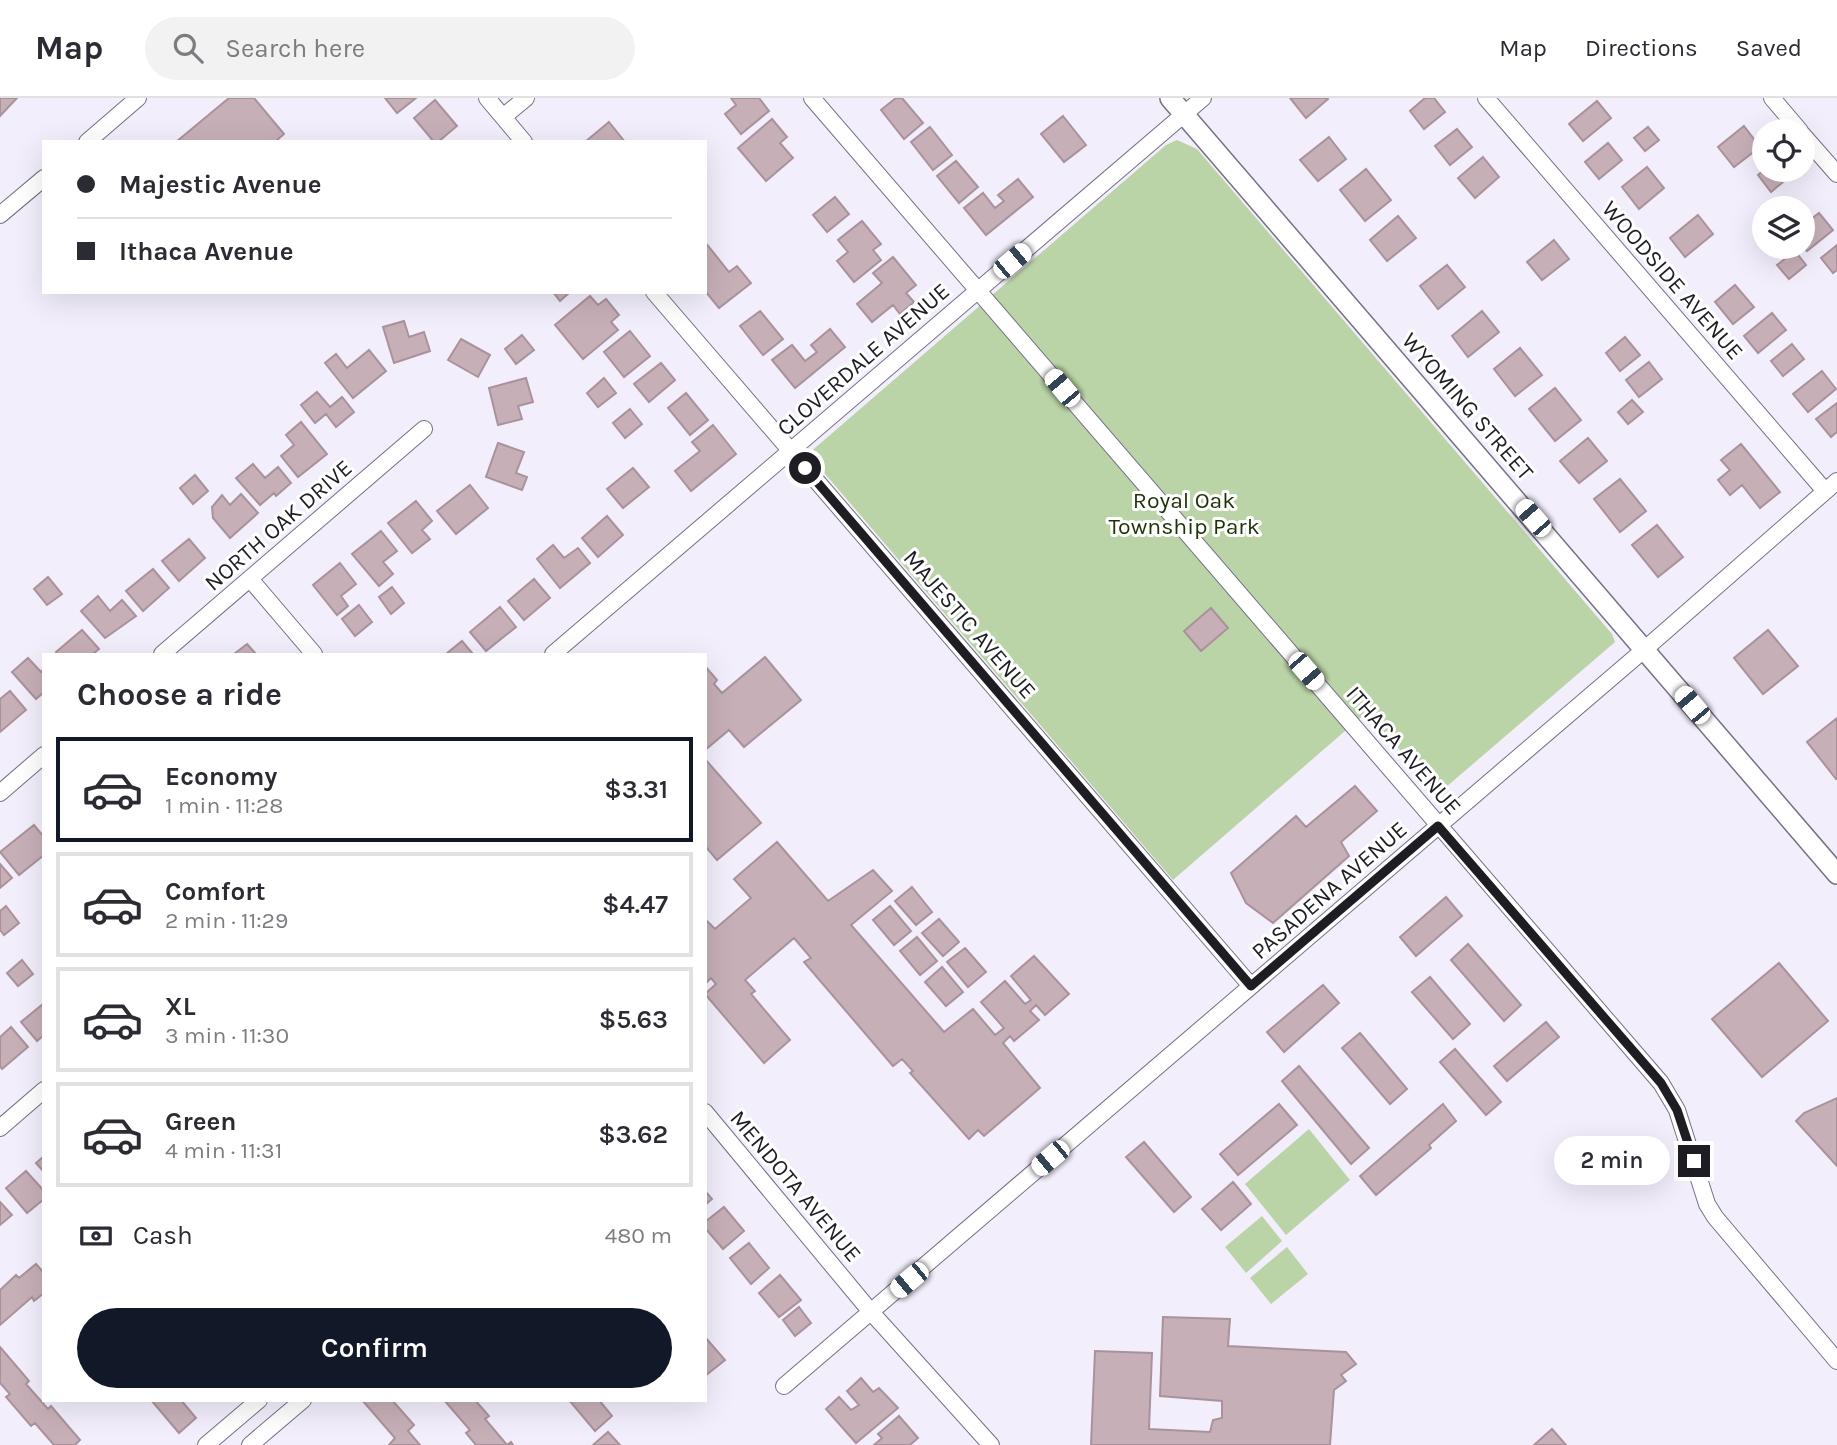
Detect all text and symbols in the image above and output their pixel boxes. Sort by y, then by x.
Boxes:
search box [145,17,635,80]
text: Map [35,29,103,67]
icon: search [169,29,207,67]
text: Search here [225,33,365,64]
text: Map [1499,34,1547,62]
text: Directions [1585,34,1698,62]
text: Saved [1736,34,1802,62]
map controls [1752,119,1815,259]
button: locate [1752,119,1815,182]
text: Majestic Avenue [119,169,322,200]
street label: WOODSIDE AVENUE [1596,195,1749,365]
button: layers [1752,196,1815,259]
text: Ithaca Avenue [119,236,293,267]
car [990,239,1035,283]
street label: CLOVERDALE AVENUE [772,277,955,441]
street label: WYOMING STREET [1396,327,1539,486]
car [1041,365,1084,411]
route start [789,452,821,484]
street label: NORTH OAK DRIVE [199,454,357,597]
park label: Royal Oak Township Park [1108,487,1260,540]
car [1512,495,1555,541]
street label: MAJESTIC AVENUE [898,544,1042,704]
car [1285,648,1328,694]
text: Choose a ride [77,676,282,713]
street label: ITHACA AVENUE [1340,681,1467,820]
car [1671,682,1714,728]
icon: car [81,758,144,821]
text: Economy [165,761,277,792]
text: $3.31 [604,774,668,805]
text: 1 min · 11:28 [165,792,283,819]
street label: PASADENA AVENUE [1246,816,1412,965]
icon: car [81,873,144,936]
text: Comfort [165,876,266,907]
text: $4.47 [602,889,668,920]
text: 2 min · 11:29 [165,907,288,934]
icon: car [81,988,144,1051]
text: XL [165,991,196,1022]
text: $5.63 [599,1004,668,1035]
text: 3 min · 11:30 [165,1022,289,1049]
icon: car [81,1103,144,1166]
street label: MENDOTA AVENUE [724,1105,867,1268]
text: Green [165,1106,237,1137]
text: $3.62 [598,1119,668,1150]
car [1028,1136,1073,1180]
callout: 2 min [1554,1136,1670,1186]
text: 4 min · 11:31 [165,1137,282,1164]
route end [1678,1145,1710,1177]
text: 2 min [1581,1147,1643,1174]
icon: cash [77,1217,115,1255]
text: Cash [133,1220,193,1251]
text: 480 m [604,1222,672,1249]
car [887,1258,932,1302]
button: Confirm [77,1308,672,1388]

